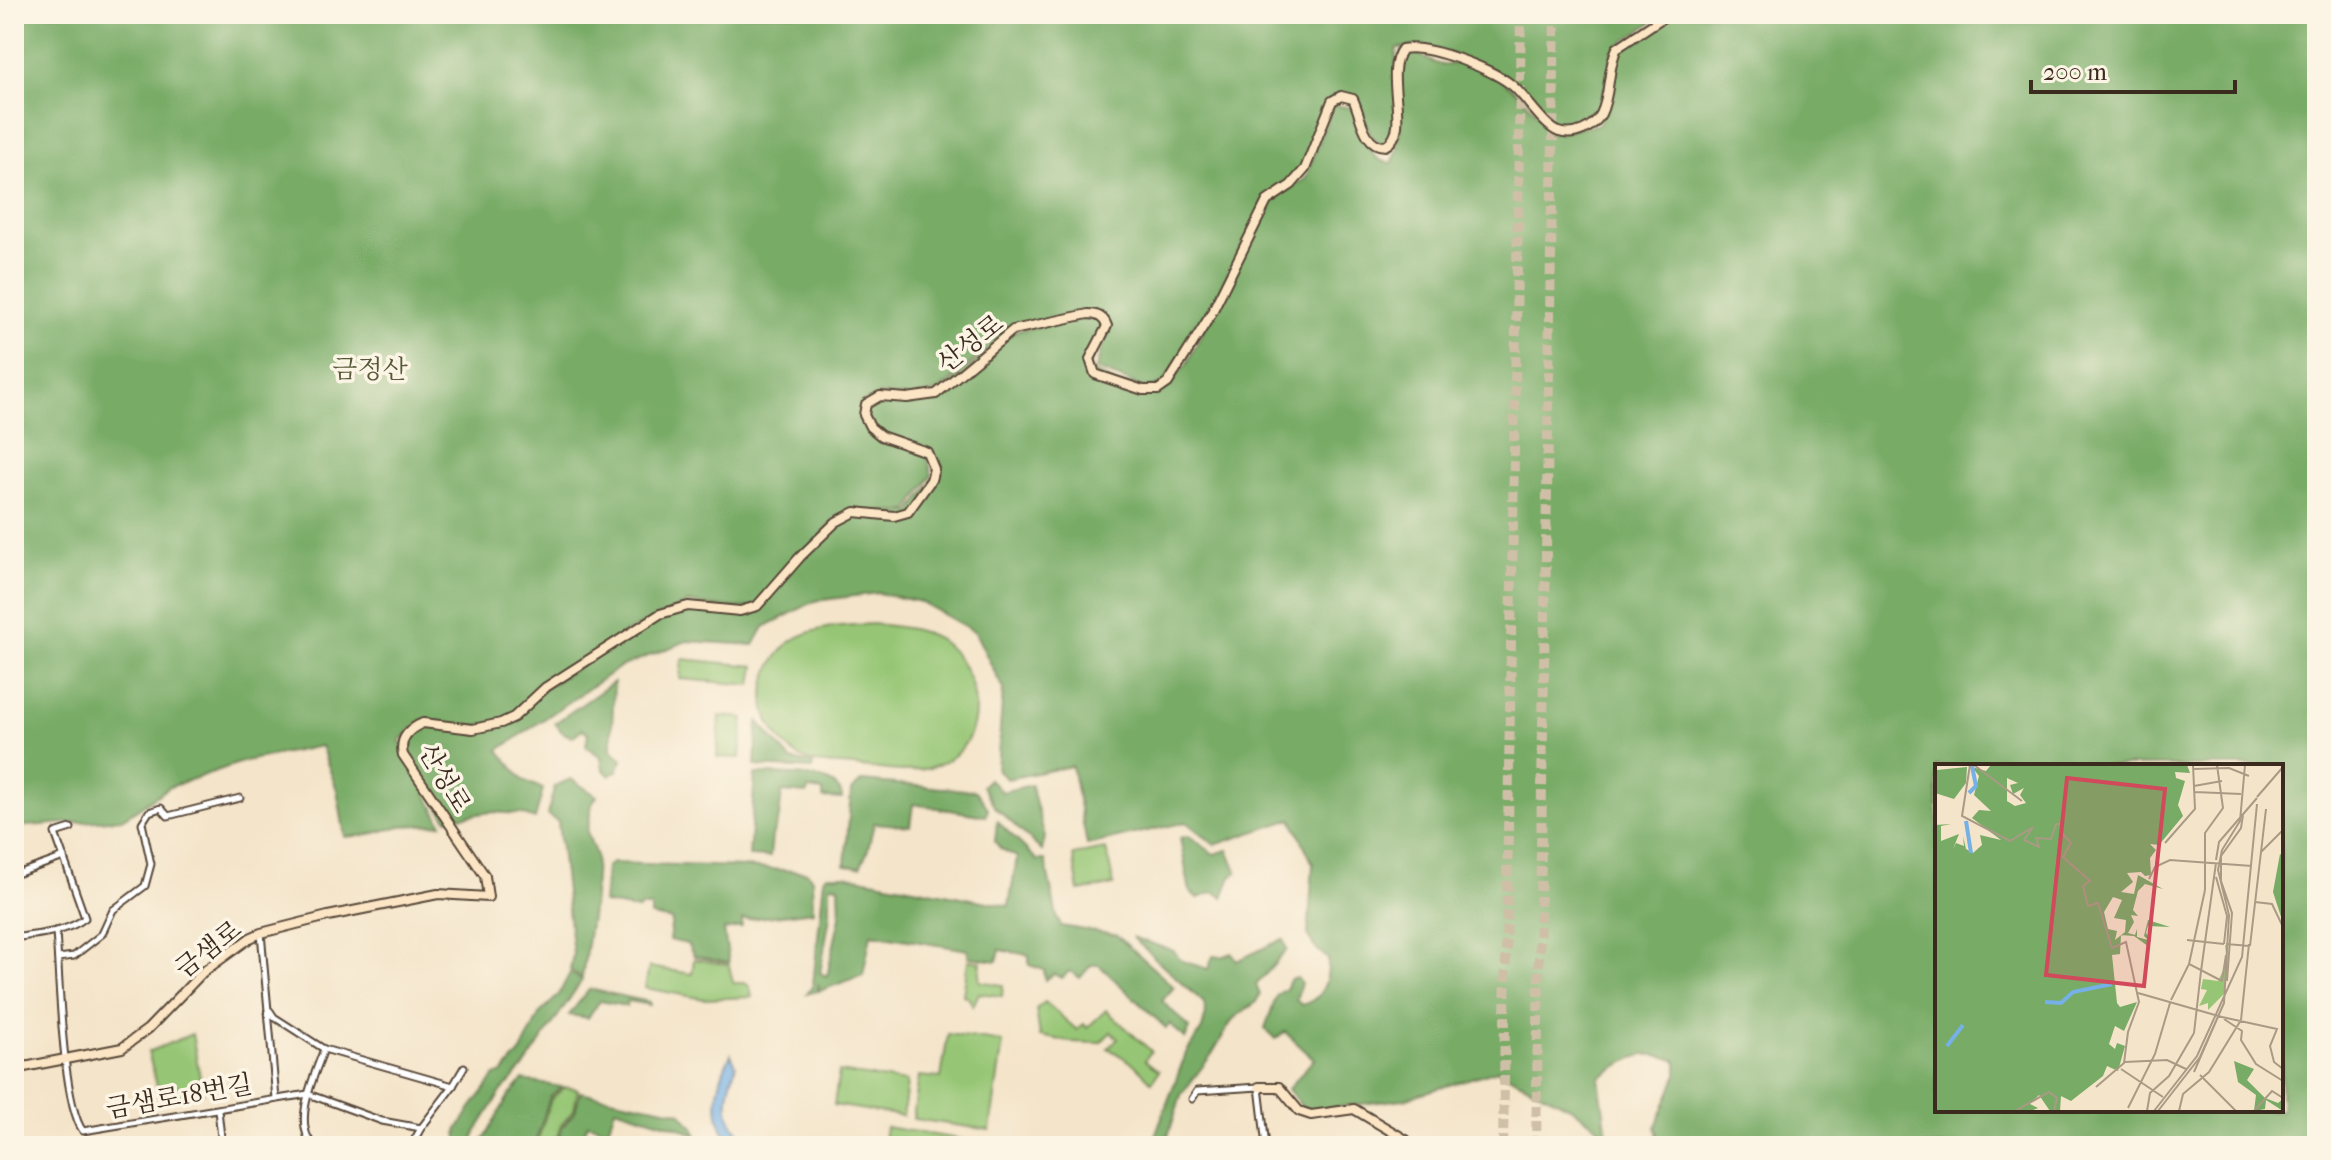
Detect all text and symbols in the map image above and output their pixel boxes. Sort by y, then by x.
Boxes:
scale bar [2031,44,2235,94]
text: 200 m [2043,58,2107,86]
street label: 산성로 [931,308,1010,379]
park label: 금정산 [332,354,409,385]
street label: 산성로 [412,738,477,819]
inset map [1935,764,2283,1112]
street label: 금샘로 [169,914,248,985]
street label: 금샘로18번길 [104,1068,255,1125]

